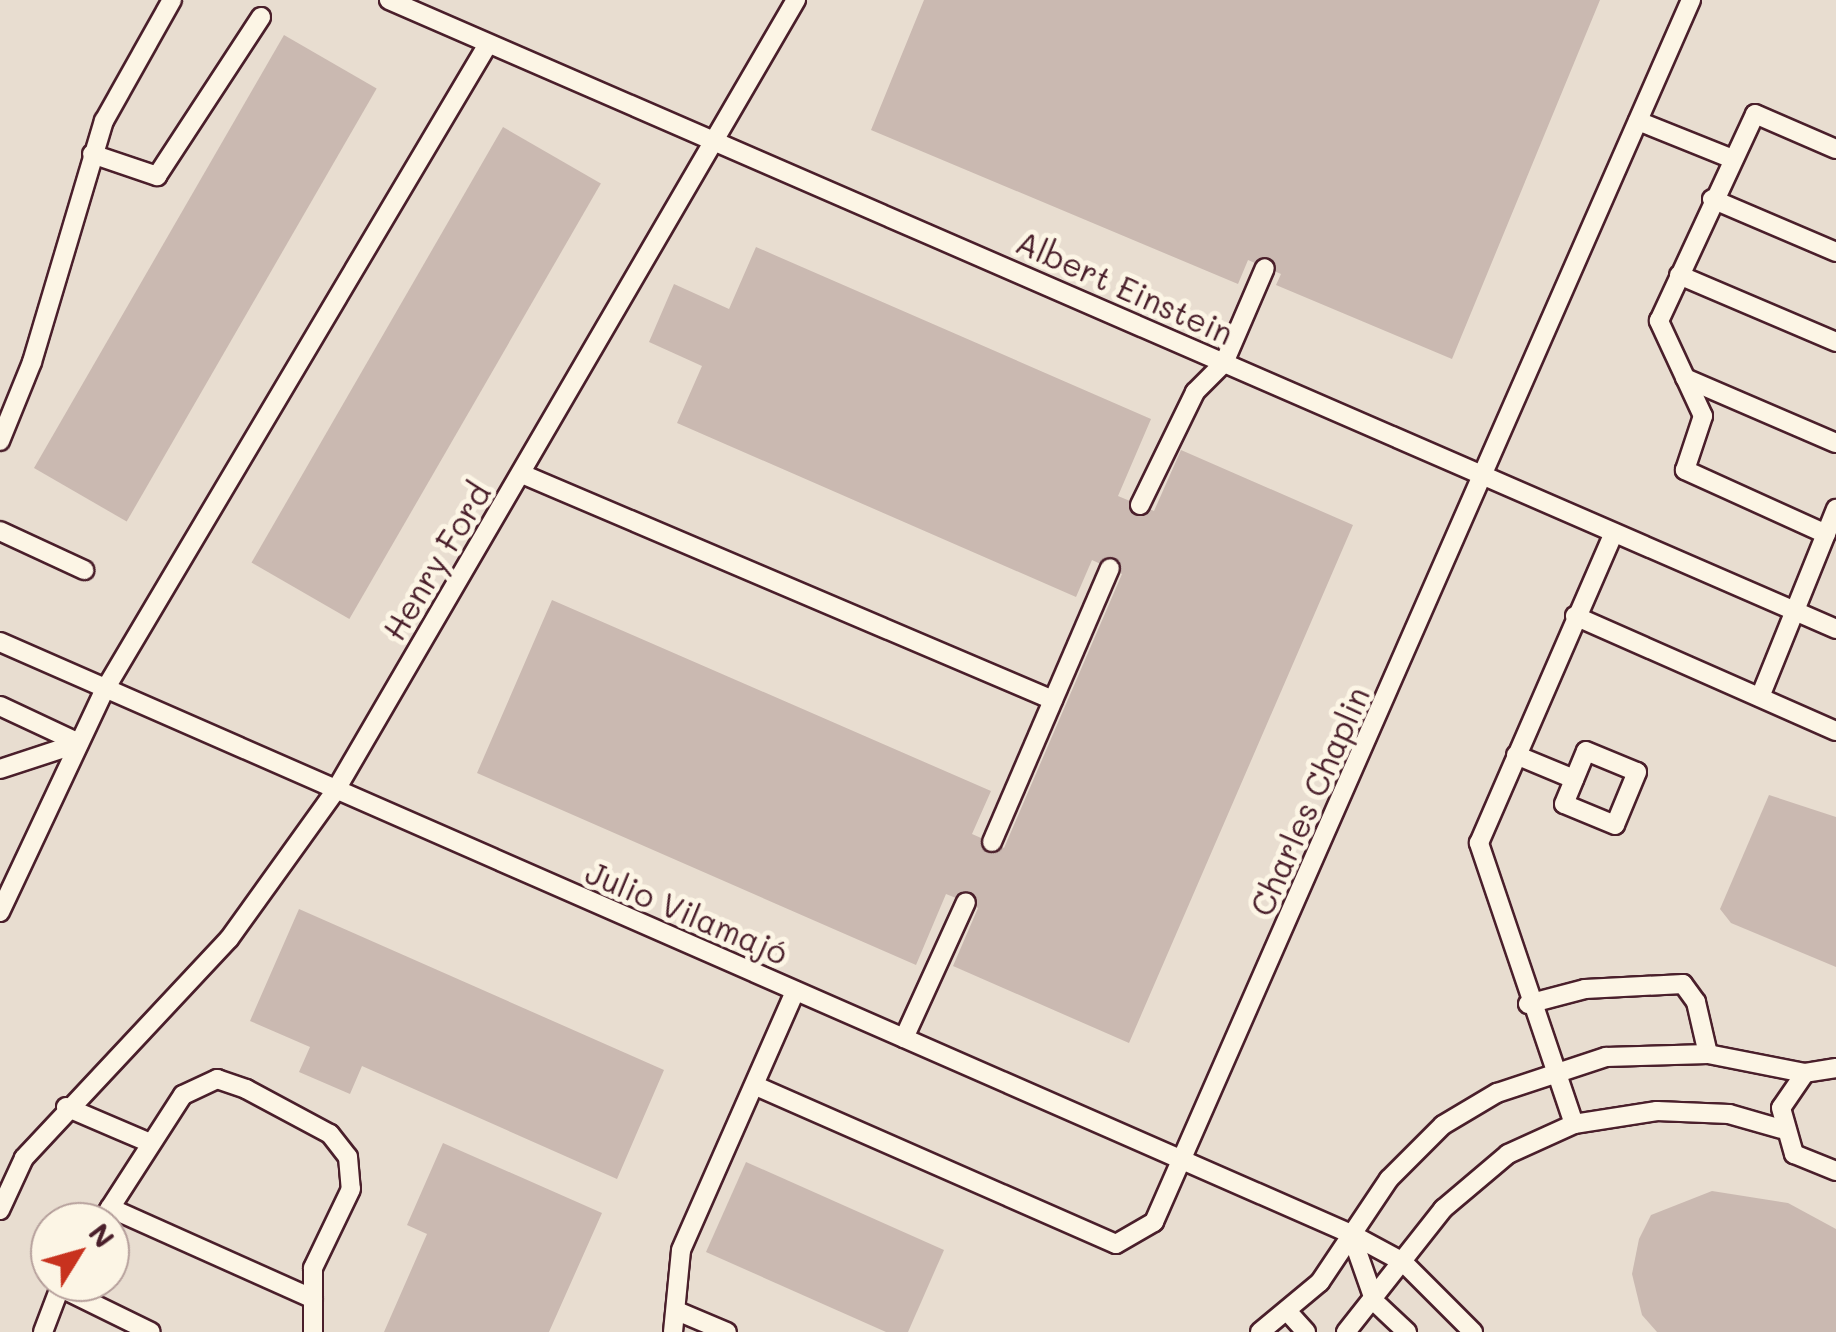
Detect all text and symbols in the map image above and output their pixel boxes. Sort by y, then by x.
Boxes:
street label: Albert Einstein [1011,222,1239,352]
street label: Henry Ford [374,475,498,647]
street label: Charles Chaplin [1241,681,1377,921]
street label: Julio Vilamajó [580,852,794,972]
north arrow [30,1202,130,1302]
text: N [82,1216,123,1254]

